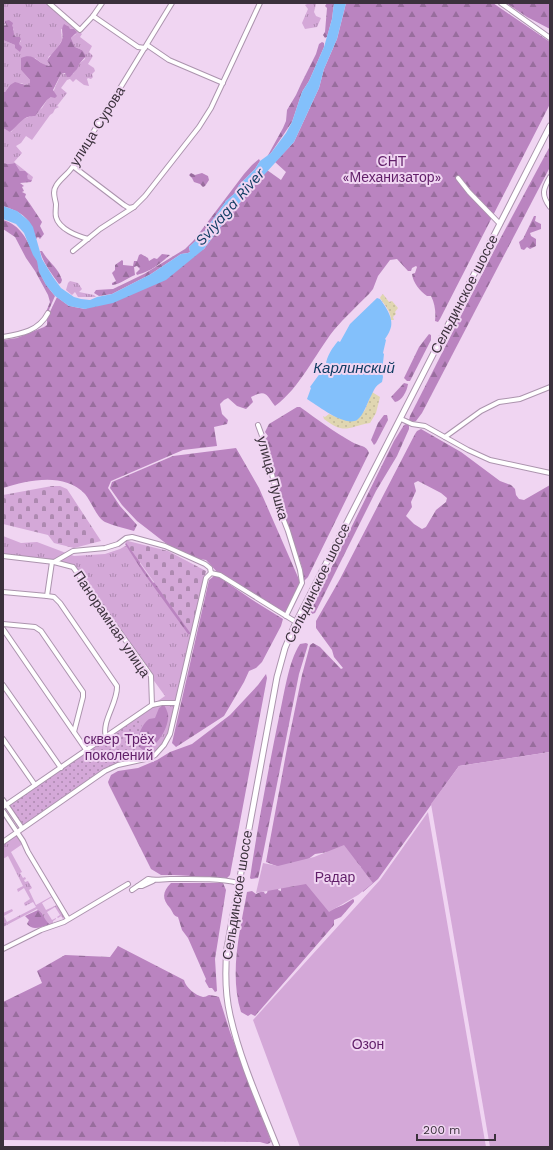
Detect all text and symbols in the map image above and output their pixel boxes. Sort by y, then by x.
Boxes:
street label: улица Сурова [66,83,128,169]
park label: СНТ «Механизатор» [342,153,442,185]
water label: Sviyaga River [191,164,269,249]
street label: Сельдинское шоссе [427,232,501,356]
water label: Карлинский [313,359,395,377]
street label: улица Пушка [254,435,292,522]
street label: Сельдинское шоссе [281,520,353,645]
street label: Панорамная улица [70,568,154,680]
park label: сквер Трёх поколений [83,731,155,763]
street label: Сельдинское шоссе [219,829,255,961]
park label: Радар [315,869,355,885]
park label: Озон [352,1036,384,1052]
scale bar [417,1116,495,1142]
text: 200 m [423,1123,460,1137]

